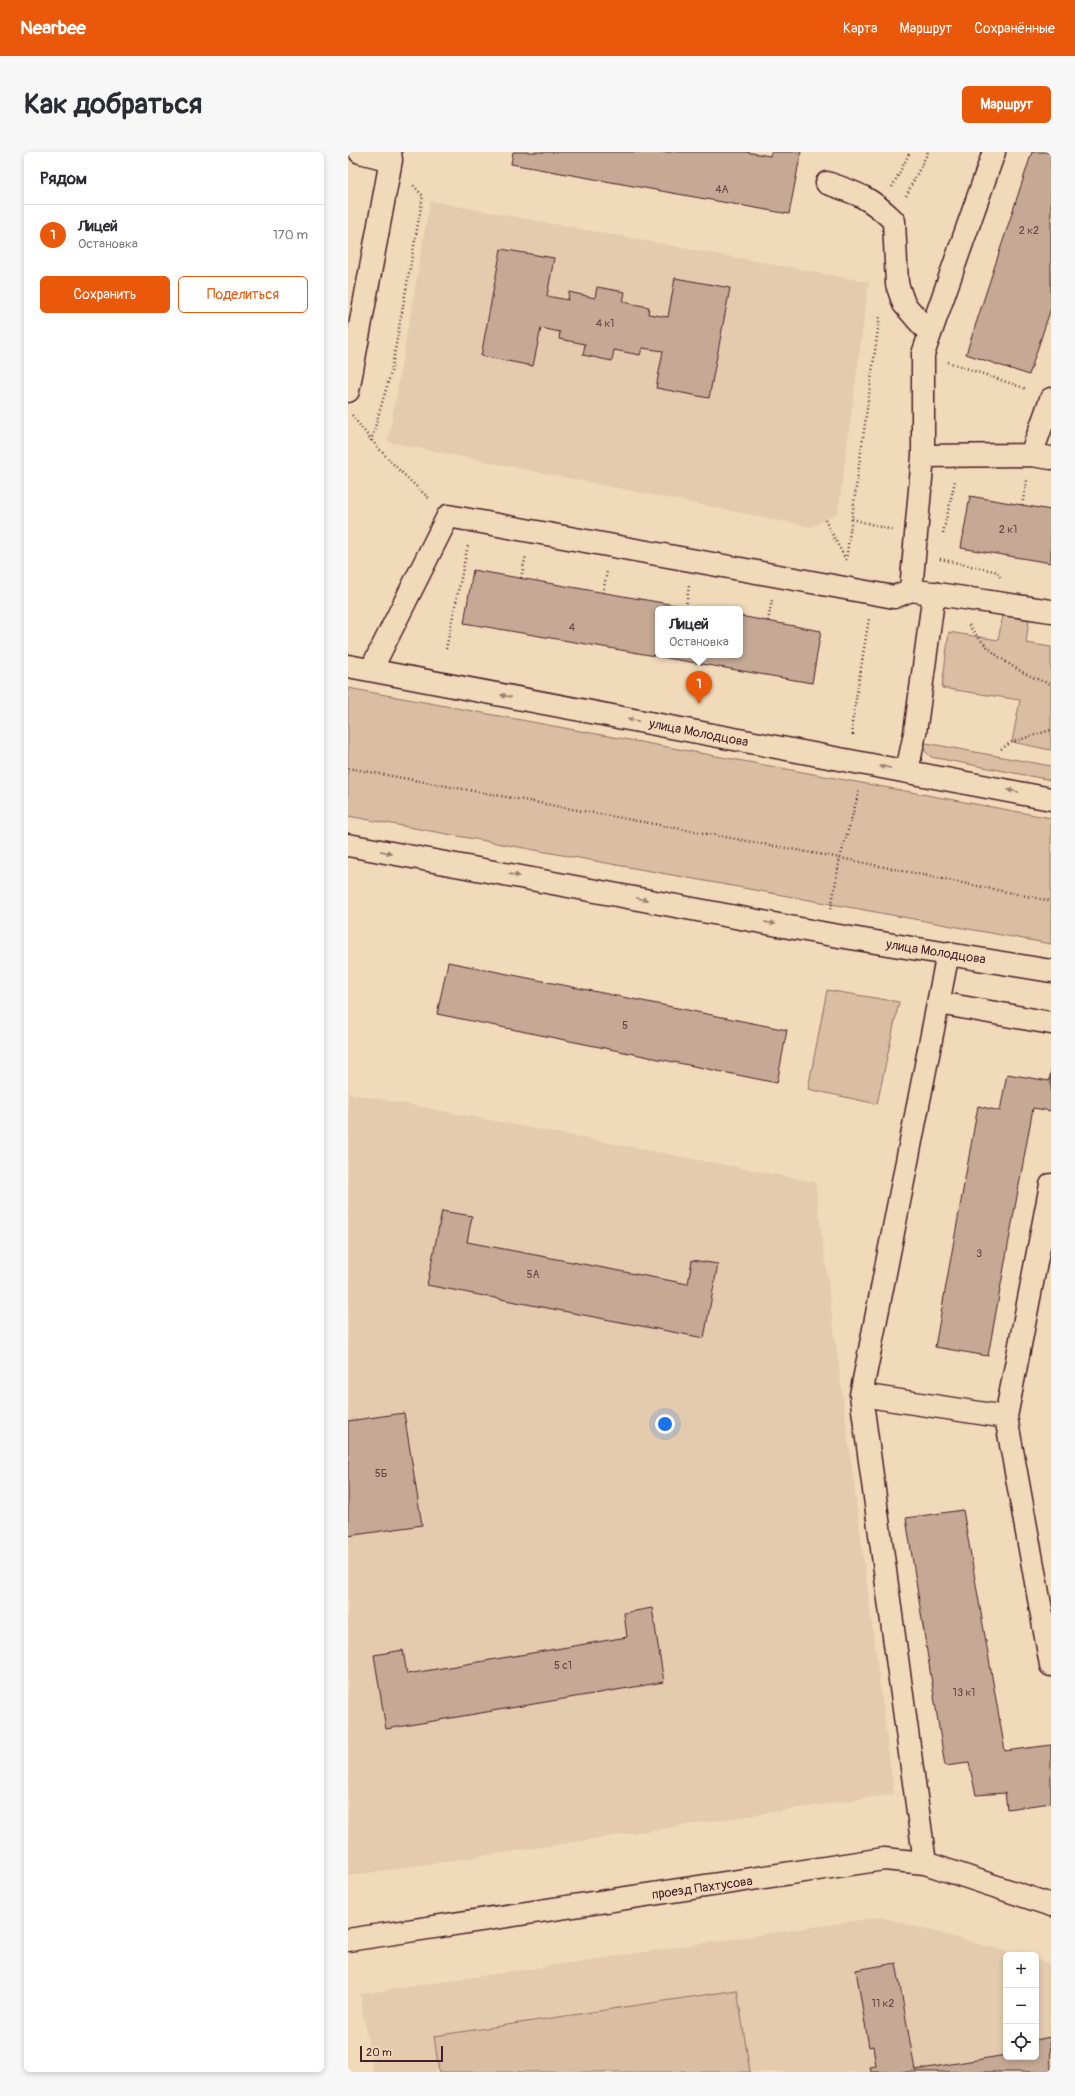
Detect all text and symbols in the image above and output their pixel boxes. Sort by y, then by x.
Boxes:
text: Nearbee [20,16,86,40]
text: Карта [843,20,878,37]
text: Маршрут [900,20,952,37]
text: Сохранённые [974,20,1055,37]
button: Маршрут [962,86,1051,123]
text: Как добраться [24,87,202,122]
text: Рядом [40,168,87,189]
house number: 4А [715,183,729,196]
text: Лицей [78,217,118,236]
house number: 2 к2 [1019,224,1039,237]
text: 1 [50,227,56,243]
text: 170 m [273,227,308,243]
text: Остановка [78,236,138,252]
button: Сохранить [40,276,170,313]
button: Поделиться [178,276,308,313]
house number: 4 к1 [596,317,614,330]
house number: 2 к1 [999,523,1017,536]
popup [655,606,743,658]
text: Лицей [669,615,709,634]
house number: 4 [569,621,576,634]
text: Остановка [669,634,729,650]
pin: 1 [686,671,712,704]
one-way arrow [500,692,512,698]
street label: улица Молодцова [647,715,750,750]
one-way arrow [627,717,639,723]
one-way arrow [879,764,891,770]
one-way arrow [1007,788,1019,794]
one-way arrow [380,849,392,855]
one-way arrow [508,873,520,879]
one-way arrow [636,896,648,902]
one-way arrow [764,920,776,926]
street label: улица Молодцова [884,936,987,968]
house number: 5 [622,1019,628,1032]
house number: 3 [976,1247,982,1260]
house number: 5А [526,1268,540,1281]
your location [655,1414,675,1434]
house number: 5Б [375,1467,387,1480]
house number: 5 с1 [554,1659,572,1672]
house number: 13 к1 [953,1686,975,1699]
street label: проезд Пахтусова [651,1873,753,1903]
map controls [1003,1952,1039,2060]
button: + [1003,1952,1039,1988]
button: − [1003,1988,1039,2024]
house number: 11 к2 [872,1997,894,2010]
button: locate [1003,2024,1039,2060]
scale bar [360,2044,443,2063]
text: 20 m [366,2046,392,2059]

